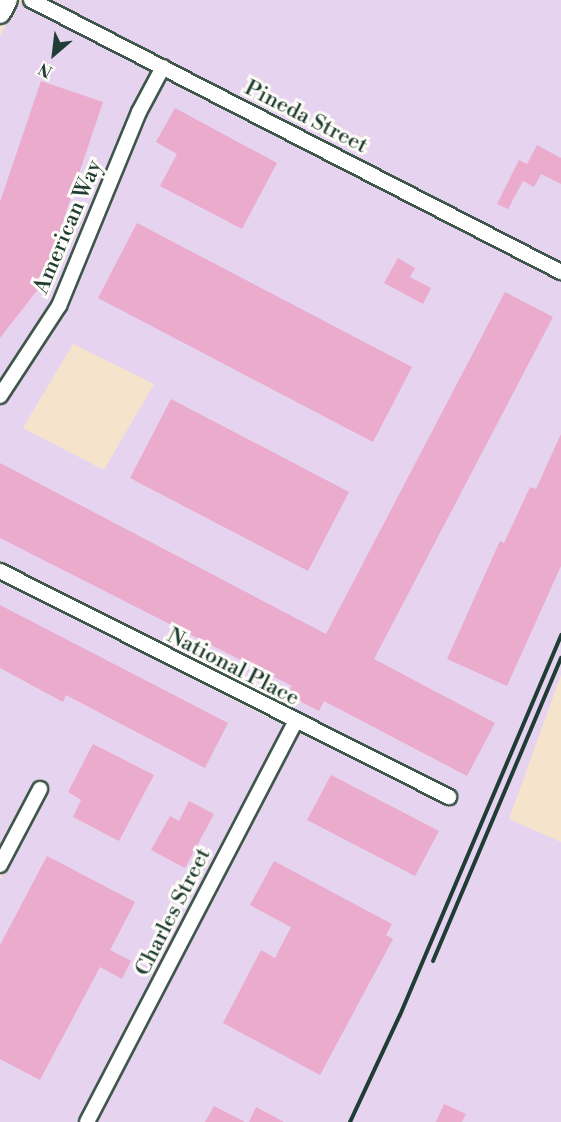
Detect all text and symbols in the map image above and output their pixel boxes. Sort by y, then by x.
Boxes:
north arrow [24,24,84,84]
text: N [35,58,56,82]
street label: Pineda Street [240,75,372,159]
street label: American Way [28,156,108,298]
street label: National Place [163,622,303,712]
street label: Charles Street [129,844,217,980]

